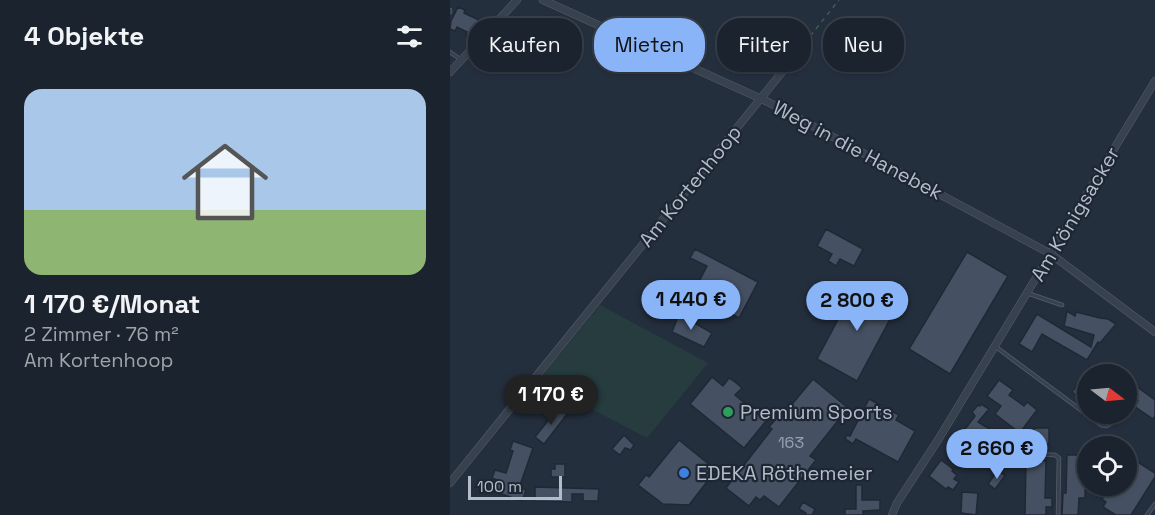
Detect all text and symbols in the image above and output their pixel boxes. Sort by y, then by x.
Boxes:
chip: Kaufen [468,18,582,72]
chip: Mieten [594,18,705,72]
chip: Filter [717,18,811,72]
chip: Neu [823,18,904,72]
text: 4 Objekte [24,19,144,53]
icon: filters [393,20,426,53]
street label: Weg in die Hanebek [769,94,947,206]
street label: Am Kortenhoop [633,120,747,252]
icon: home [171,128,279,236]
street label: Am Königsacker [1025,142,1125,286]
pin: 1 440 € [636,280,746,331]
pin: 2 800 € [802,281,912,332]
text: 1 440 € [655,286,727,312]
text: 1 170 €/Monat [24,287,200,321]
text: 2 800 € [820,287,894,313]
text: 2 Zimmer · 76 m² [24,321,178,347]
text: Am Kortenhoop [24,347,173,373]
north arrow [1077,364,1137,424]
map controls [1077,364,1137,496]
pin: 1 170 € [496,375,606,426]
text: 1 170 € [518,381,584,407]
place label: Premium Sports [740,399,893,425]
marker: Premium Sports [721,405,735,419]
pin: 2 660 € [942,429,1052,480]
house number: 163 [778,432,804,453]
text: 2 660 € [960,435,1034,461]
button: locate [1077,436,1137,496]
place label: EDEKA Röthemeier [696,460,873,486]
marker: EDEKA Röthemeier [677,466,691,480]
scale bar [468,473,562,500]
text: 100 m [477,476,522,497]

